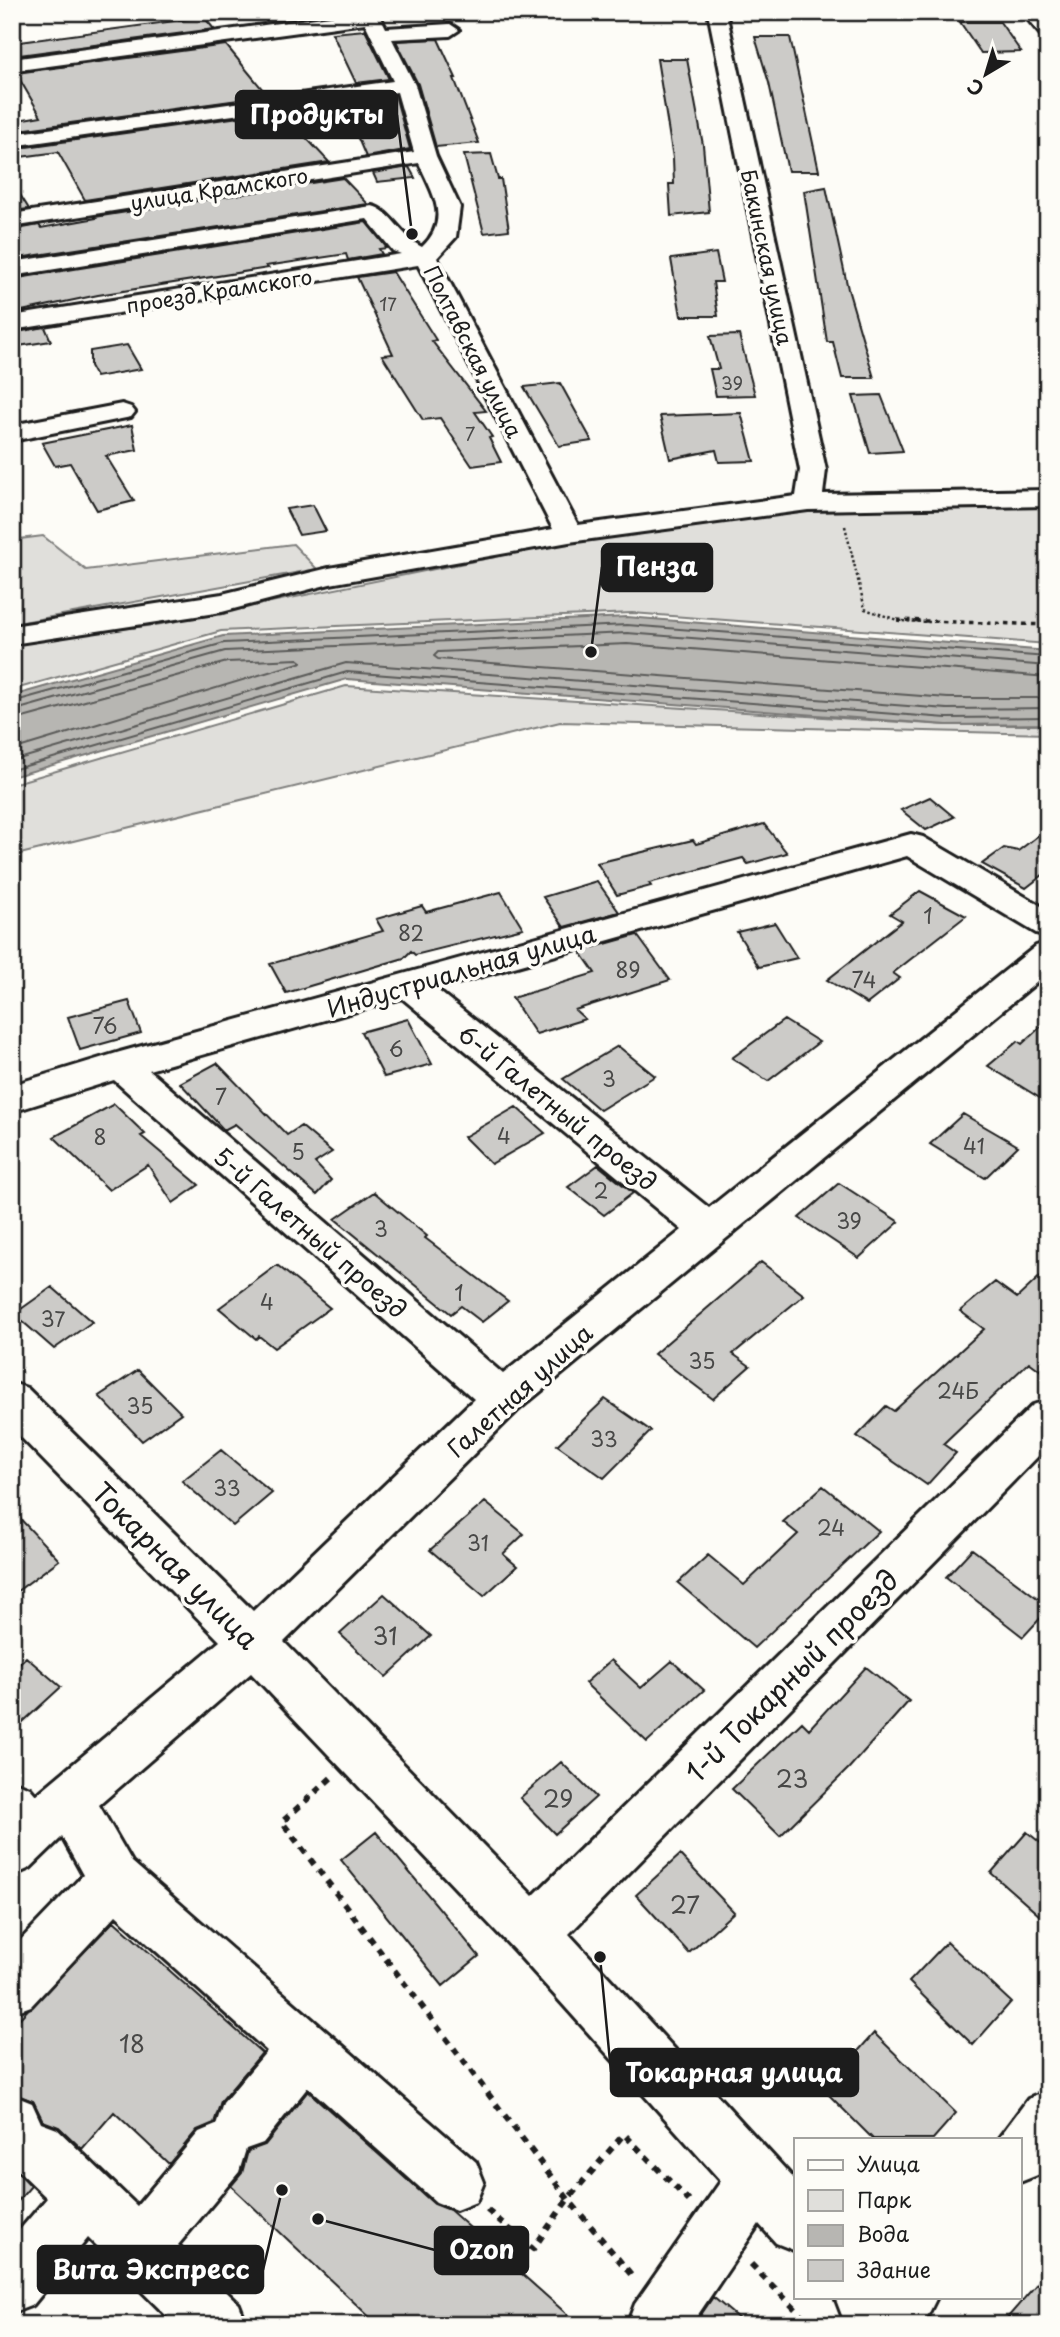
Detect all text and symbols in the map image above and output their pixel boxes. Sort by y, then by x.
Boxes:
north arrow [951,38,1021,108]
text: С [961,73,989,104]
callout: Продукты [236,91,397,138]
text: Продукты [250,94,384,133]
street label: улица Крамского [128,158,310,218]
street label: Бакинская улица [734,166,802,349]
street label: проезд Крамского [124,259,314,321]
street label: Полтавская улица [417,259,532,444]
house number: 17 [379,290,397,317]
house number: 39 [721,369,743,396]
house number: 7 [465,420,475,447]
callout: Пенза [602,544,712,591]
text: Пенза [616,546,698,585]
house number: 1 [923,899,933,931]
street label: Индустриальная улица [322,914,600,1026]
house number: 82 [398,916,424,948]
house number: 89 [615,953,641,985]
house number: 74 [852,963,876,995]
house number: 76 [93,1009,117,1041]
street label: 6-й Галетный проезд [451,1015,665,1199]
house number: 6 [389,1032,403,1064]
house number: 3 [602,1062,616,1094]
house number: 7 [215,1080,227,1112]
house number: 4 [497,1119,511,1151]
house number: 8 [93,1120,107,1152]
house number: 41 [963,1129,985,1161]
house number: 5 [291,1135,305,1167]
street label: 5-й Галетный проезд [206,1138,416,1326]
house number: 2 [594,1174,608,1206]
house number: 39 [836,1204,862,1236]
house number: 3 [374,1212,388,1244]
house number: 1 [454,1276,464,1308]
house number: 4 [260,1285,274,1317]
house number: 37 [41,1302,65,1334]
street label: Галетная улица [438,1315,600,1465]
house number: 35 [689,1344,715,1376]
house number: 24Б [937,1374,979,1406]
house number: 35 [127,1389,153,1421]
house number: 33 [590,1422,618,1454]
street label: Токарная улица [82,1471,270,1659]
house number: 33 [213,1471,241,1503]
house number: 24 [817,1511,845,1543]
house number: 31 [467,1526,489,1558]
street label: 1-й Токарный проезд [674,1558,908,1792]
house number: 31 [372,1617,398,1653]
house number: 23 [776,1760,808,1796]
house number: 29 [543,1780,573,1816]
house number: 27 [670,1886,700,1922]
house number: 18 [119,2025,145,2061]
callout: Токарная улица [611,2049,858,2096]
text: Токарная улица [625,2052,843,2091]
legend [794,2138,1021,2298]
text: Улица [857,2147,920,2179]
text: Парк [857,2183,912,2215]
text: Вода [857,2217,909,2249]
callout: Ozon [435,2227,528,2274]
text: Ozon [449,2229,515,2268]
callout: Вита Экспресс [38,2246,263,2293]
text: Вита Экспресс [52,2249,250,2288]
text: Здание [857,2253,931,2285]

